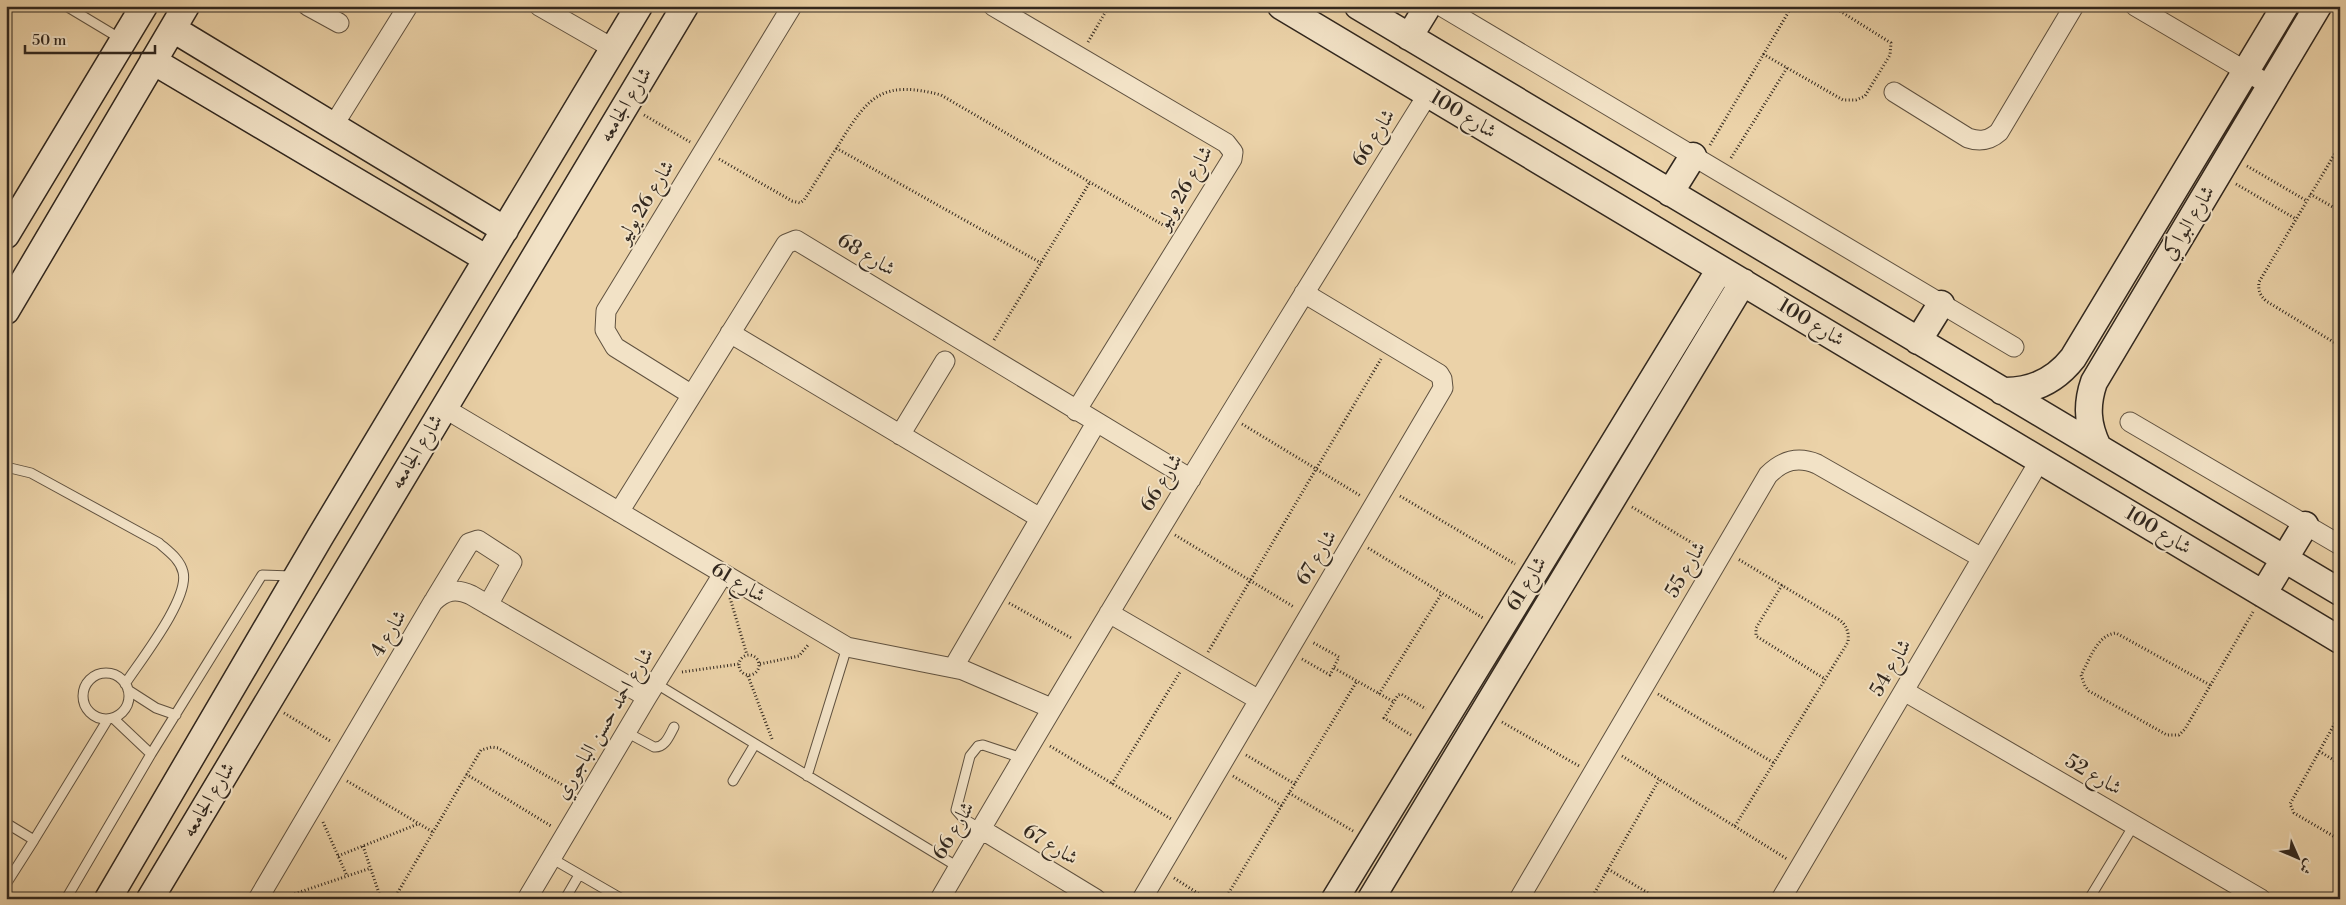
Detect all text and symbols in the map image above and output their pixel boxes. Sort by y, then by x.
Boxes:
scale bar [25,22,155,54]
text: 50 m [32,31,66,50]
street label: شارع الجامعه [594,63,662,149]
street label: شارع 100 [1423,85,1501,148]
street label: شارع 66 [1347,105,1405,173]
street label: شارع 26 يوليو [1150,142,1222,238]
street label: شارع 26 يوليو [610,156,684,252]
street label: شارع البواكي [2156,181,2224,267]
street label: شارع 68 [830,228,900,285]
street label: شارع 100 [1771,293,1849,356]
street label: شارع الجامعه [385,410,453,496]
street label: شارع 66 [1135,450,1192,519]
street label: شارع 100 [2118,501,2196,564]
street label: شارع 67 [1291,526,1347,592]
street label: شارع 55 [1660,537,1716,605]
street label: شارع 61 [1501,552,1556,618]
street label: شارع 61 [704,557,770,612]
street label: شارع 4 [365,606,416,664]
street label: شارع 54 [1865,635,1921,703]
street label: شارع احمد حسن الباجوري [550,644,664,807]
street label: شارع 52 [2058,749,2126,805]
street label: شارع الجامعه [177,758,245,844]
street label: شارع 66 [927,797,984,867]
street label: شارع 67 [1016,819,1082,875]
north arrow [2274,832,2324,882]
text: ش [2295,855,2318,878]

